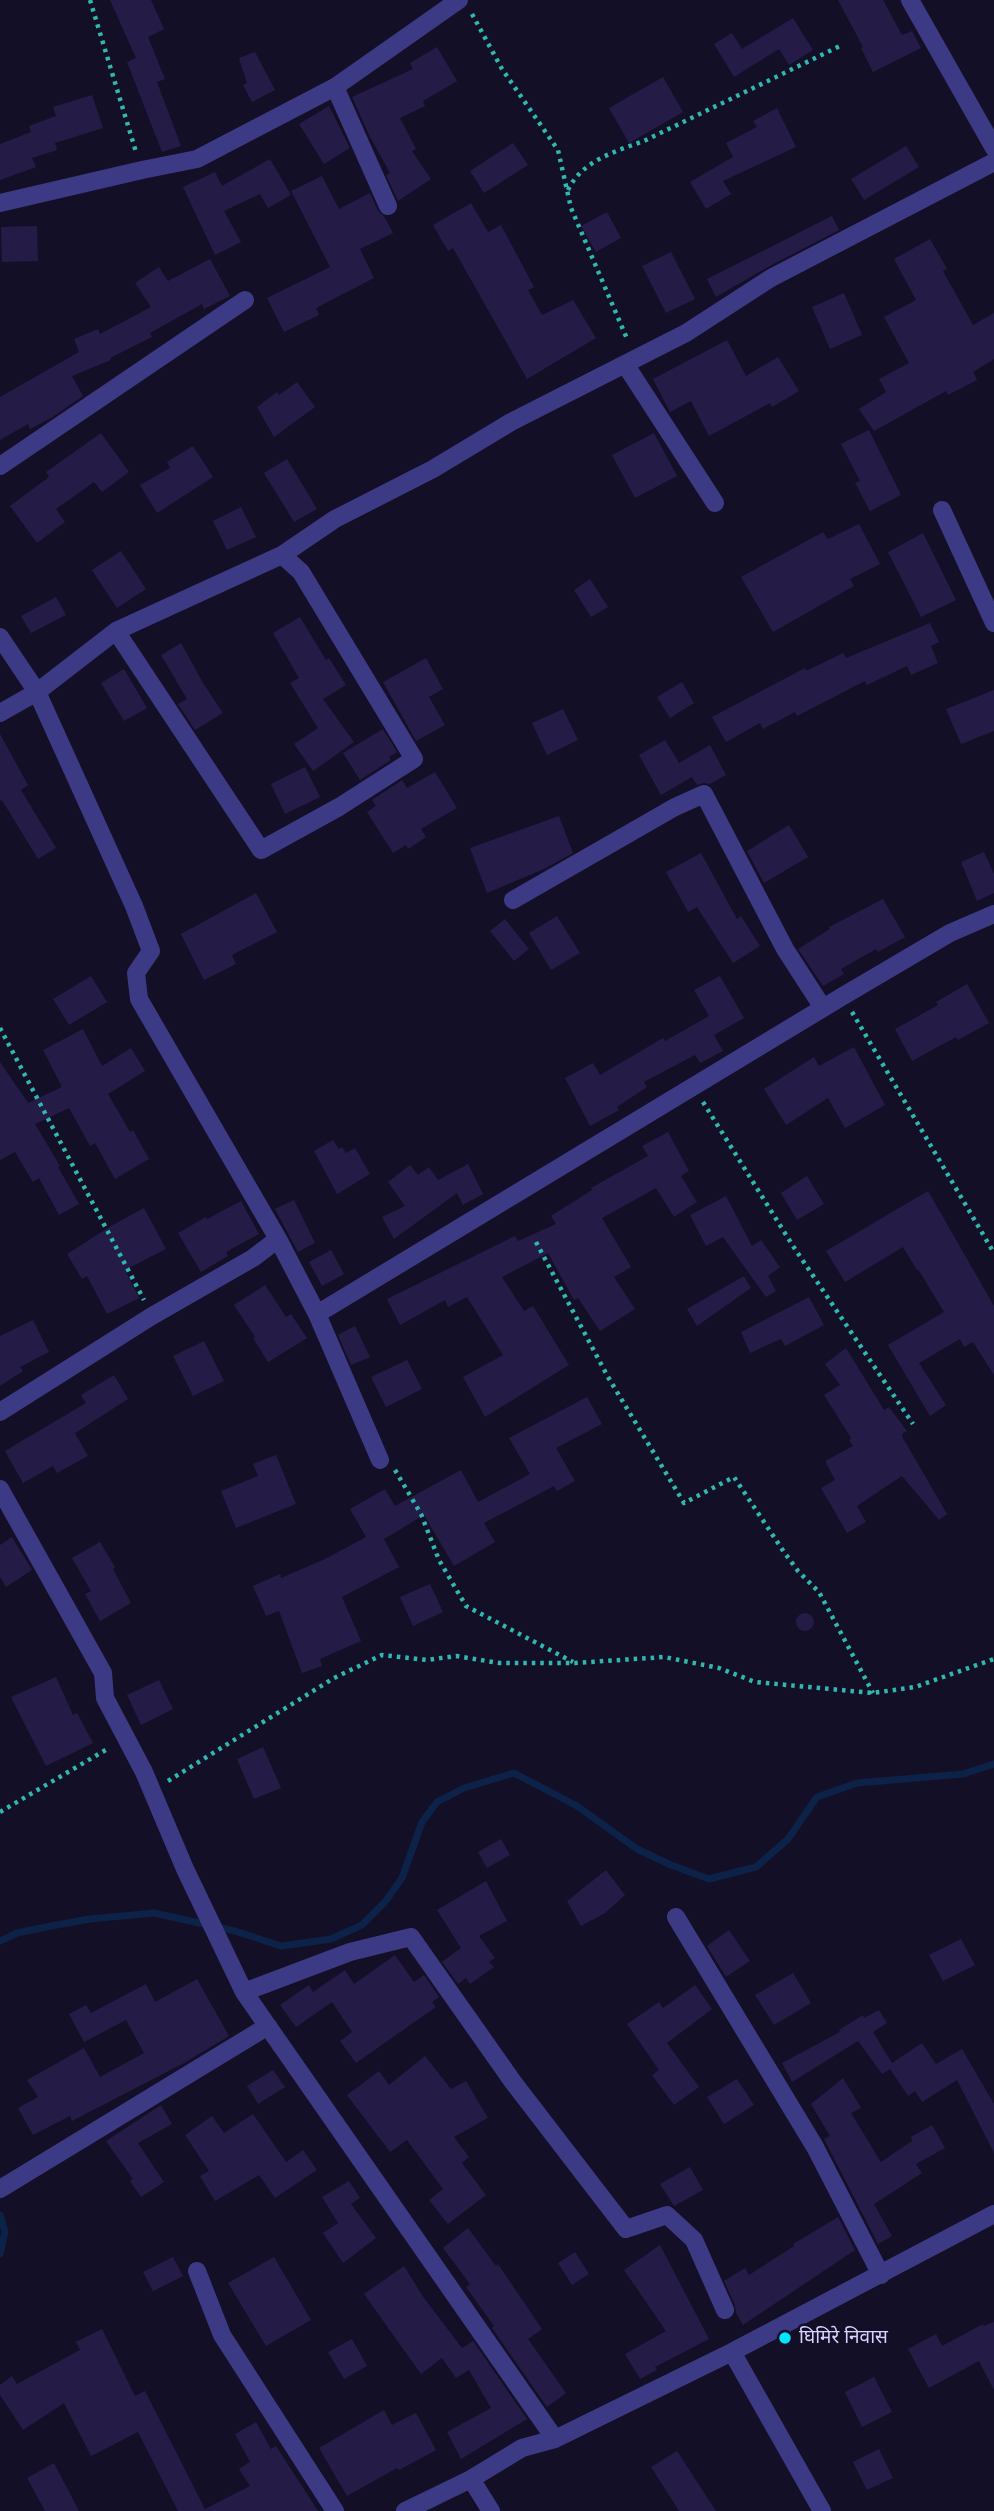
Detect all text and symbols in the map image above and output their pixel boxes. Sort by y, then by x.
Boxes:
place label: घिमिरे निवास [799,2327,888,2349]
marker: घिमिरे निवास [777,2330,793,2346]

